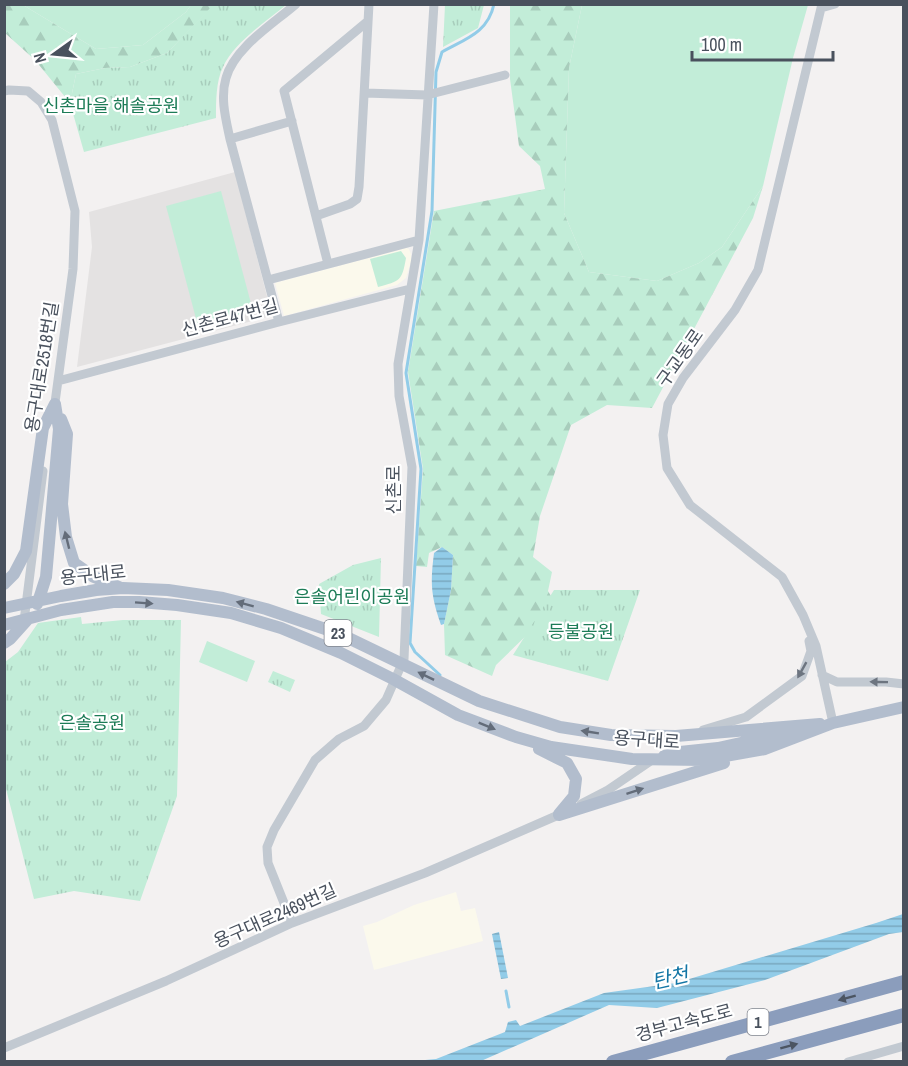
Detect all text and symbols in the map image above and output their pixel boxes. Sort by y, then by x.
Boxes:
north arrow [24,24,84,84]
scale bar [692,24,833,62]
text: 100 m [701,32,742,57]
text: N [28,50,51,65]
park label: 신촌마을 해솔공원 [43,93,179,118]
street label: 신촌로47번길 [179,293,281,342]
street label: 용구대로2518번길 [19,300,64,434]
street label: 구교동로 [650,323,709,392]
street label: 신촌로 [381,465,406,515]
one-way arrow [62,531,72,549]
street label: 용구대로 [59,559,127,590]
park label: 은솔어린이공원 [294,584,410,609]
one-way arrow [134,598,153,607]
one-way arrow [236,599,254,608]
park label: 등불공원 [548,619,614,644]
road number: 23 [324,620,352,646]
one-way arrow [797,662,808,679]
one-way arrow [418,671,435,680]
one-way arrow [869,678,888,687]
park label: 은솔공원 [59,710,125,735]
one-way arrow [478,722,496,731]
street label: 용구대로 [613,725,681,754]
one-way arrow [580,727,599,736]
one-way arrow [626,786,644,795]
street label: 용구대로2469번길 [209,877,340,954]
water label: 탄천 [649,960,693,995]
one-way arrow [838,993,856,1003]
street label: 경부고속도로 [633,998,735,1047]
road number: 1 [748,1009,768,1035]
one-way arrow [780,1041,798,1050]

